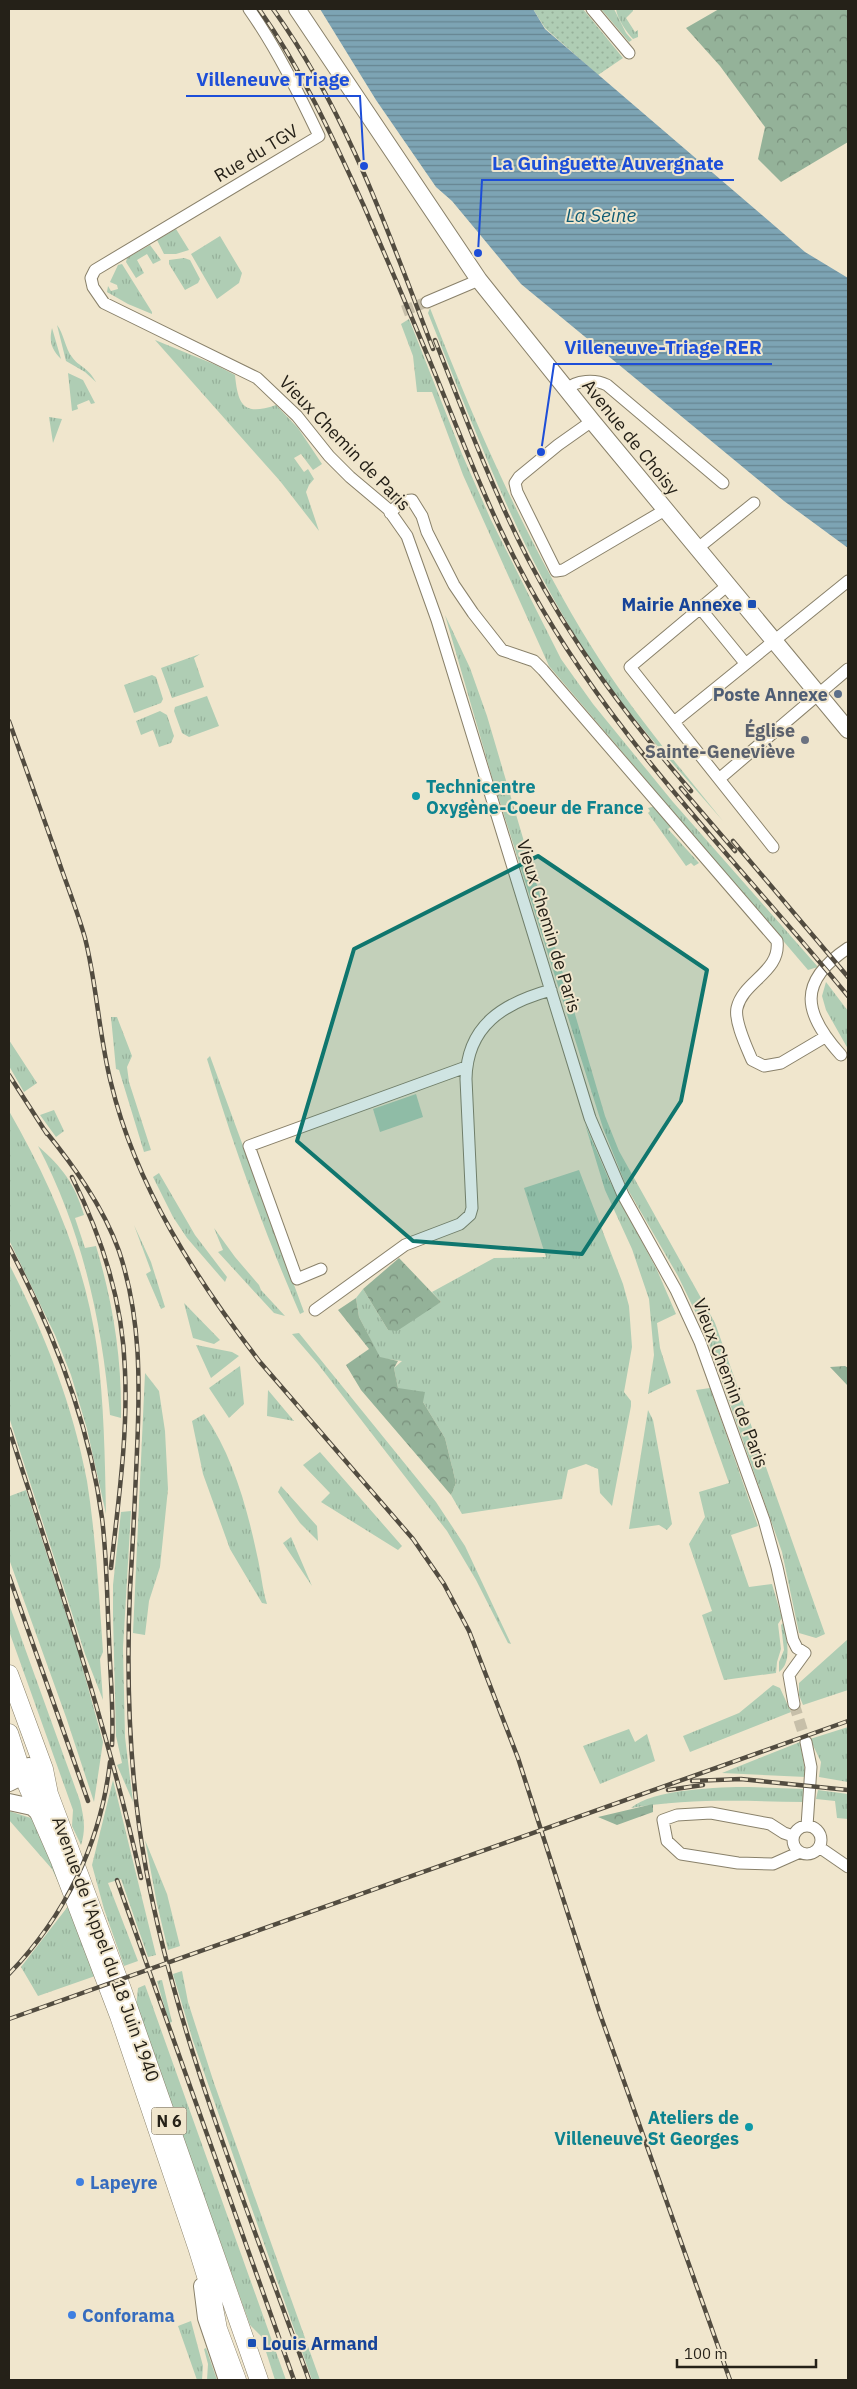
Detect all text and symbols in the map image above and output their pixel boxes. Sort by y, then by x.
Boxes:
callout: Villeneuve Triage [186,62,360,96]
text: Villeneuve Triage [196,67,350,91]
street label: Rue du TGV [210,119,302,187]
callout: La Guinguette Auvergnate [482,146,734,180]
text: La Guinguette Auvergnate [492,151,724,175]
water label: La Seine [566,203,637,227]
callout: Villeneuve-Triage RER [554,330,772,364]
text: Villeneuve-Triage RER [564,335,762,359]
street label: Vieux Chemin de Paris [274,370,416,516]
street label: Avenue de Choisy [577,374,685,500]
place label: Mairie Annexe [622,593,742,616]
marker: Mairie Annexe [746,598,758,610]
place label: Poste Annexe [713,683,828,706]
marker: Poste Annexe [832,688,844,700]
place label: Église Sainte-Geneviève [645,718,795,763]
marker: Église Sainte-Geneviève [799,734,811,746]
place label: Technicentre Oxygène-Coeur de France [426,775,644,819]
marker: Technicentre Oxygène-Coeur de France [410,790,422,802]
street label: Vieux Chemin de Paris [512,837,586,1015]
street label: Vieux Chemin de Paris [688,1295,774,1471]
street label: Avenue de l'Appel du 18 Juin 1940 [47,1813,165,2085]
place label: Ateliers de Villeneuve St Georges [554,2106,739,2150]
road number: N 6 [152,2108,186,2134]
marker: Ateliers de Villeneuve St Georges [743,2121,755,2133]
place label: Lapeyre [90,2171,158,2194]
marker: Lapeyre [74,2176,86,2188]
place label: Conforama [82,2304,175,2327]
marker: Conforama [66,2309,78,2321]
place label: Louis Armand [262,2332,378,2355]
scale bar [677,2336,816,2368]
marker: Louis Armand [246,2337,258,2349]
text: 100 m [684,2344,728,2363]

